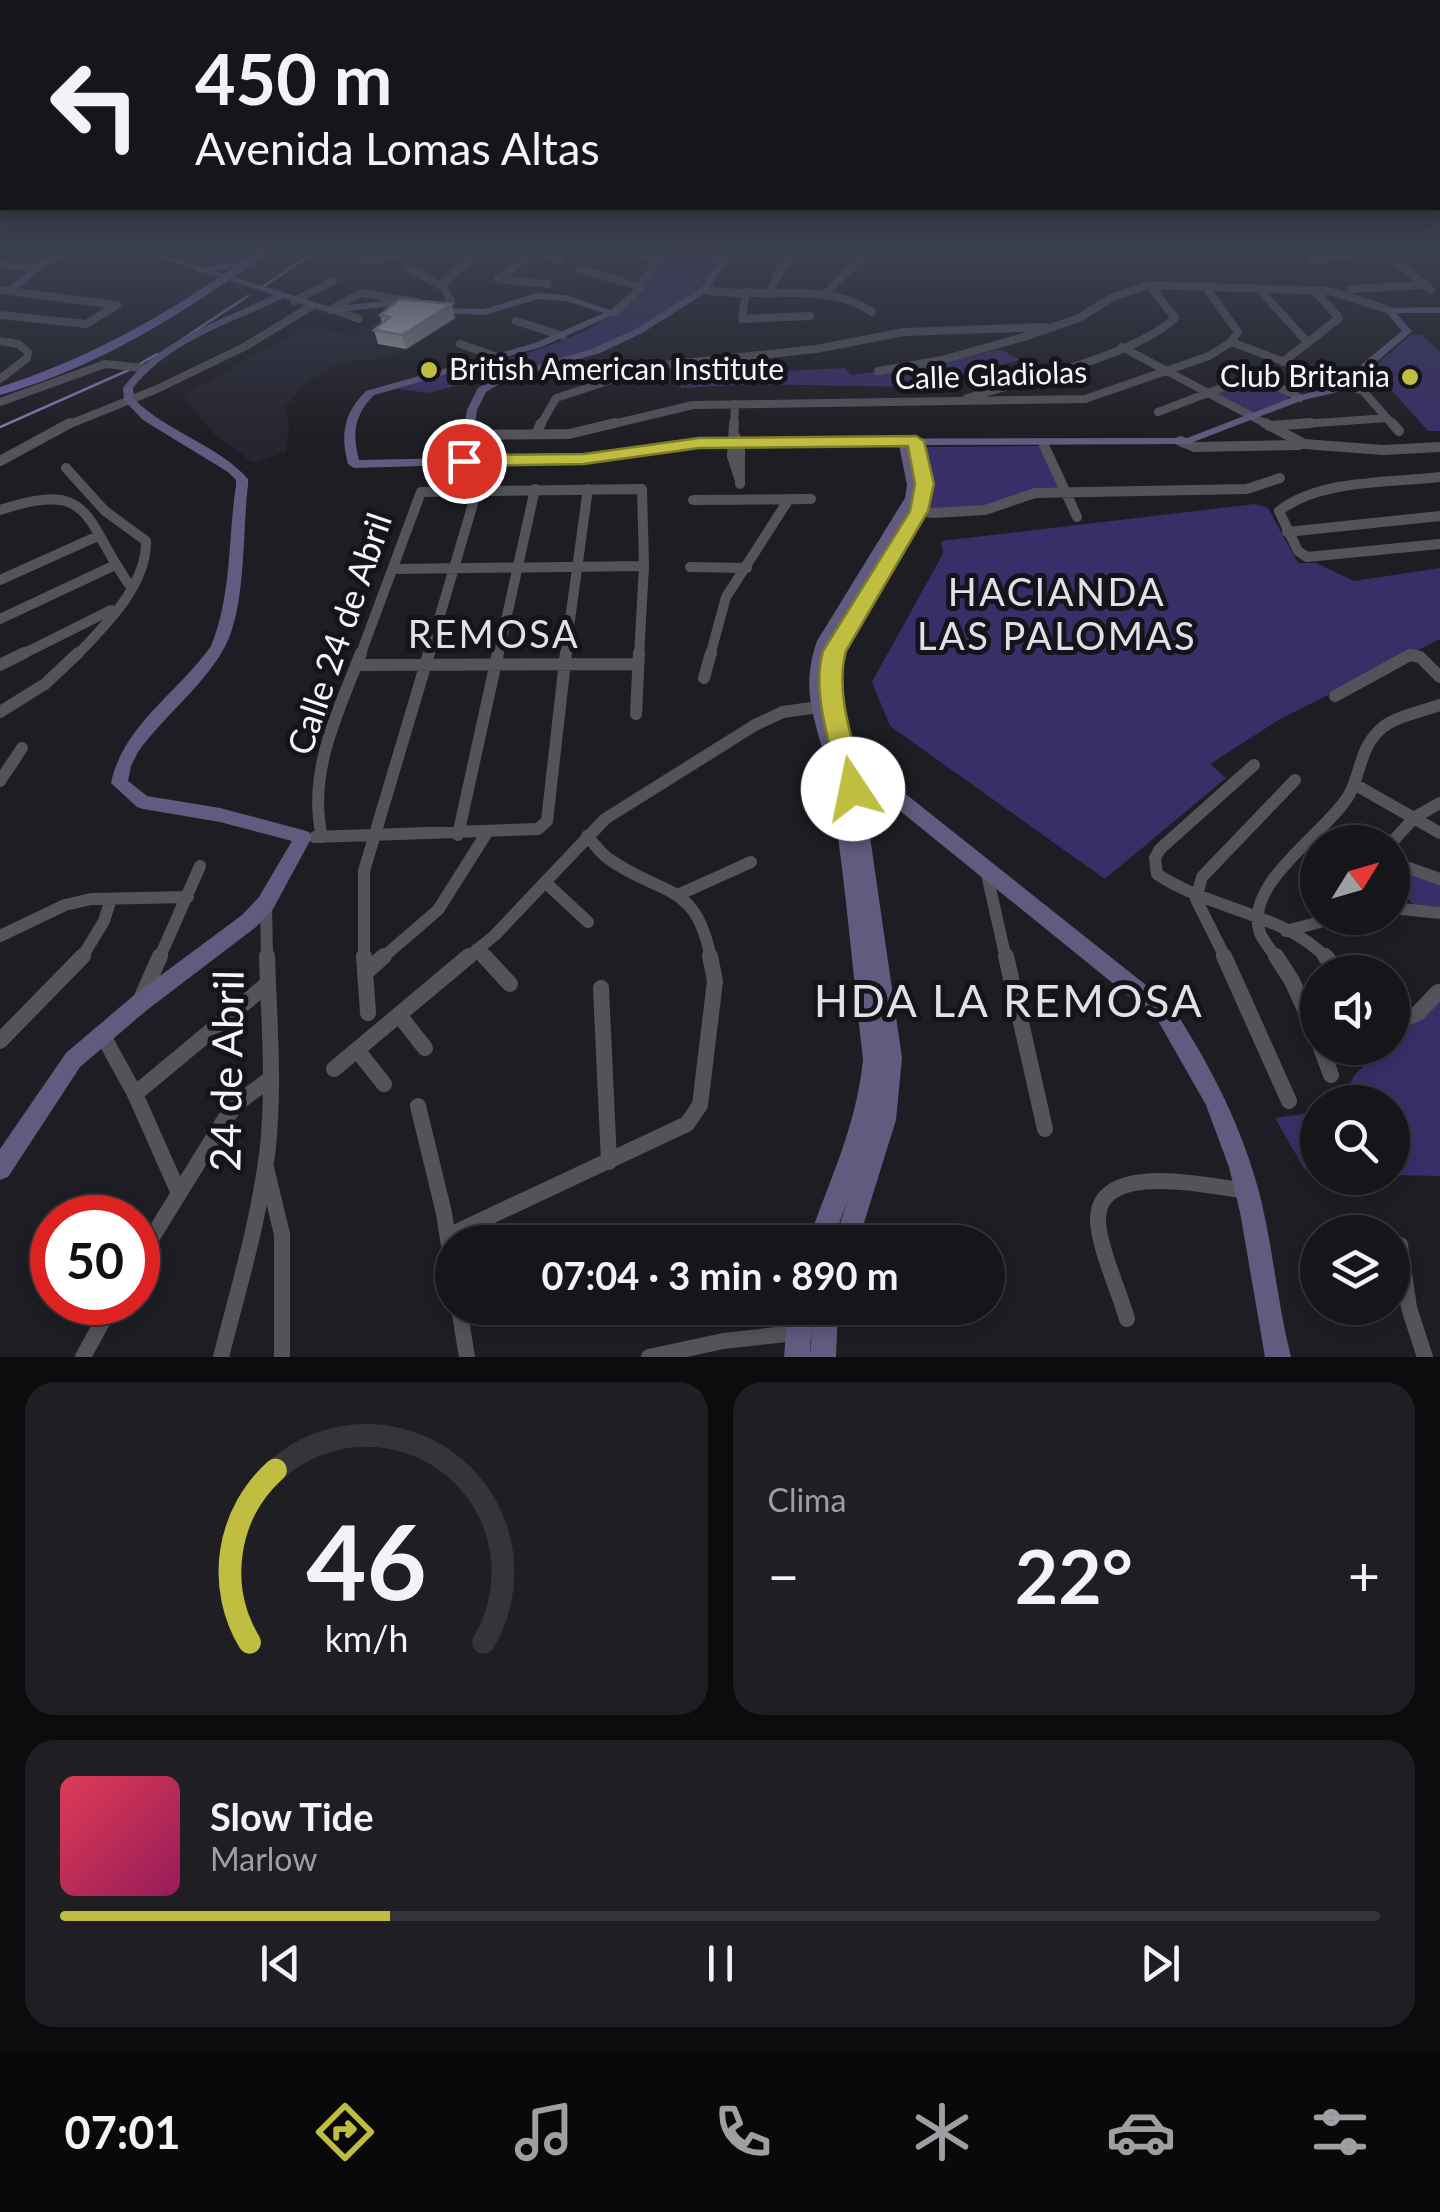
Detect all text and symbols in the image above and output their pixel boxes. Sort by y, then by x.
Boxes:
text: 450 m [195,36,392,120]
icon: left [30,40,160,170]
text: Avenida Lomas Altas [195,121,600,175]
place label: British American Institute [449,350,784,386]
street label: Calle Gladiolas [894,353,1088,395]
place label: Club Britania [1220,357,1390,393]
marker: British American Institute [418,359,440,381]
marker: Club Britania [1399,366,1421,388]
pin [422,419,507,504]
icon: arrive [437,434,492,489]
street label: Calle 24 de Abril [277,507,399,760]
district label: HACIANDA LAS PALOMAS [917,568,1197,658]
district label: REMOSA [408,610,580,656]
position arrow [801,737,905,841]
north arrow [1300,825,1410,935]
map controls [1300,825,1410,1325]
button: sound [1300,955,1410,1065]
street label: 24 de Abril [199,970,253,1172]
district label: HDA LA REMOSA [814,973,1204,1027]
button: search [1300,1085,1410,1195]
speed limit sign: 50 [30,1195,160,1325]
button: layers [1300,1215,1410,1325]
text: 07:04 · 3 min · 890 m [541,1252,899,1298]
text: Clima [768,1480,846,1519]
text: 46 [306,1497,427,1622]
text: 22° [1015,1530,1133,1620]
text: − [768,1542,799,1608]
text: + [1348,1542,1380,1608]
text: km/h [324,1617,408,1660]
text: Slow Tide [210,1793,373,1839]
text: Marlow [210,1839,317,1878]
icon: previous [253,1936,308,1991]
icon: pause [693,1936,748,1991]
icon: next [1133,1936,1188,1991]
icon: directions [310,2097,380,2167]
icon: music [509,2097,579,2167]
icon: phone [708,2097,778,2167]
icon: climate [907,2097,977,2167]
icon: car [1106,2097,1176,2167]
icon: filters [1305,2097,1375,2167]
text: 07:01 [65,2105,181,2159]

